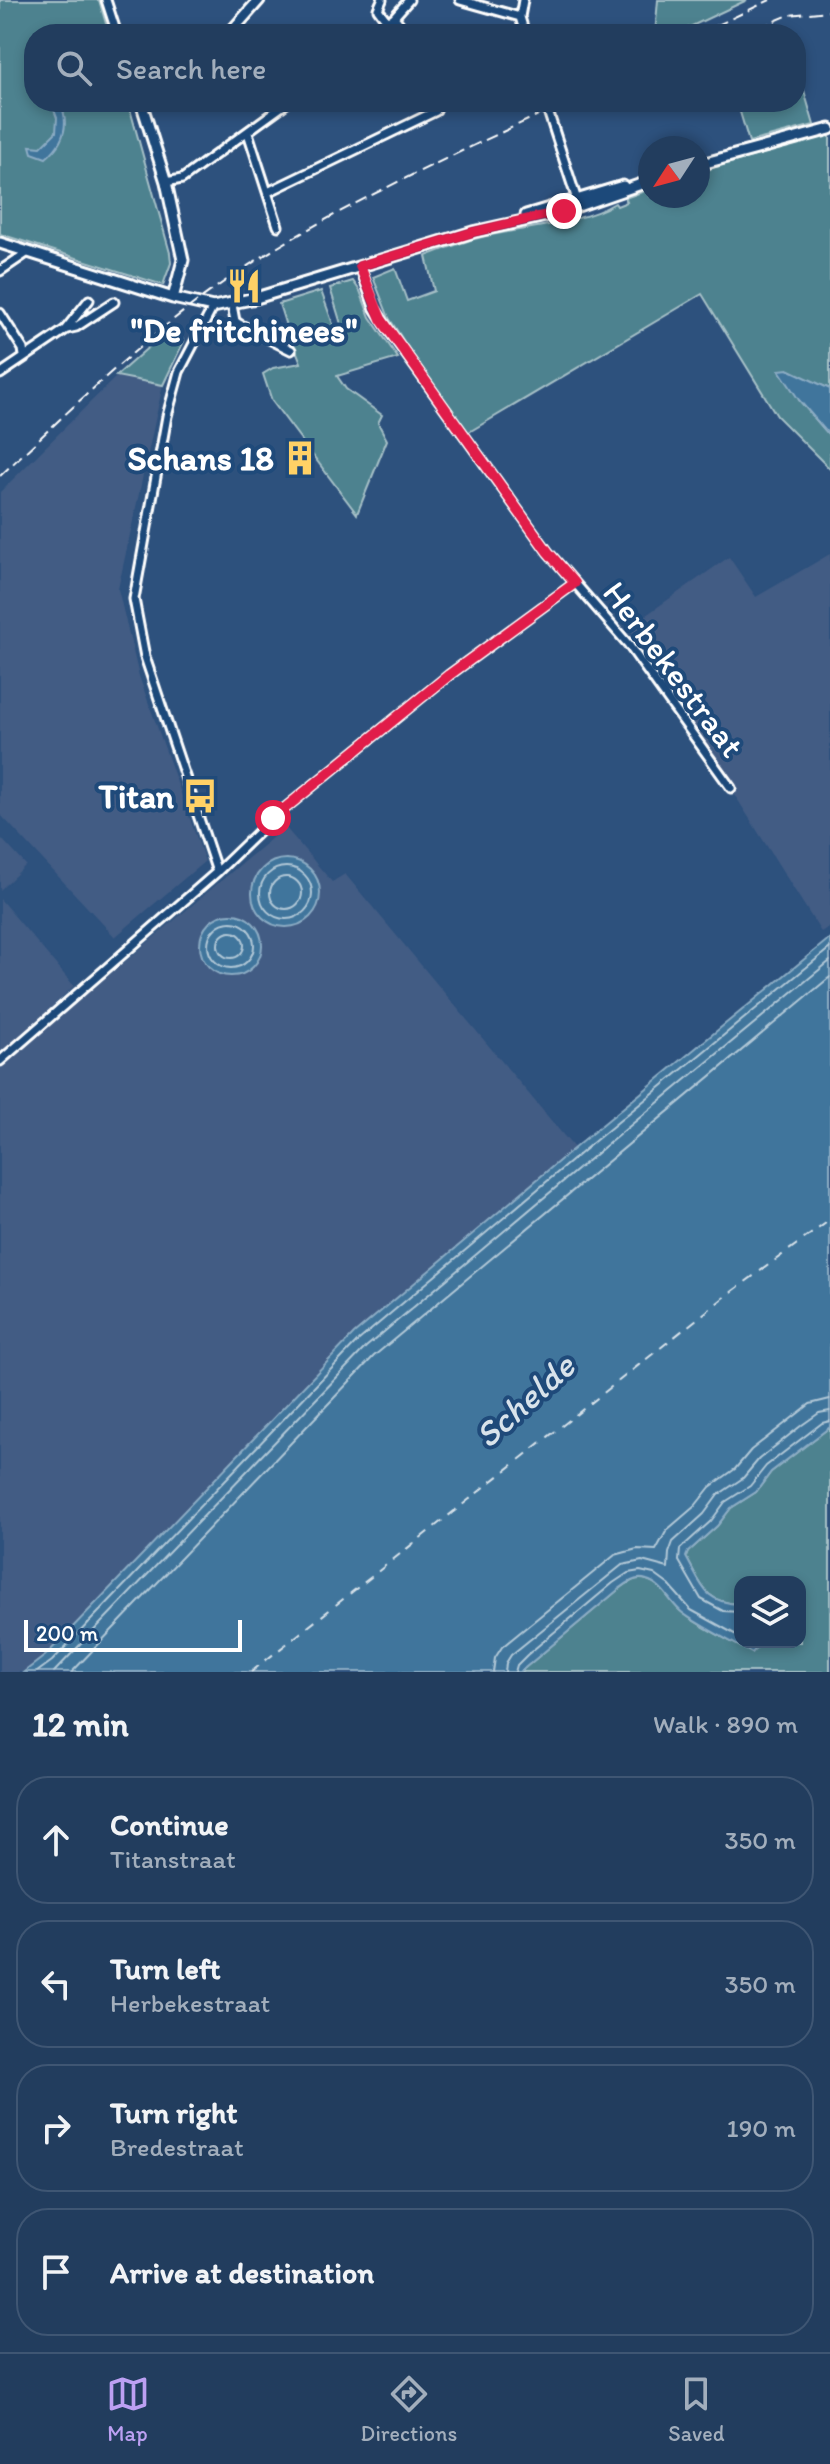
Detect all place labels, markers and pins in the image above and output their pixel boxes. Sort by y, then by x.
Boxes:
restaurant icon: "De fritchinees" [225,267,263,305]
place label: "De fritchinees" [130,310,358,351]
place label: Schans 18 [127,438,274,479]
building icon: Schans 18 [281,439,319,477]
place label: Titan [98,776,175,817]
bus stop icon: Titan [181,777,219,815]

